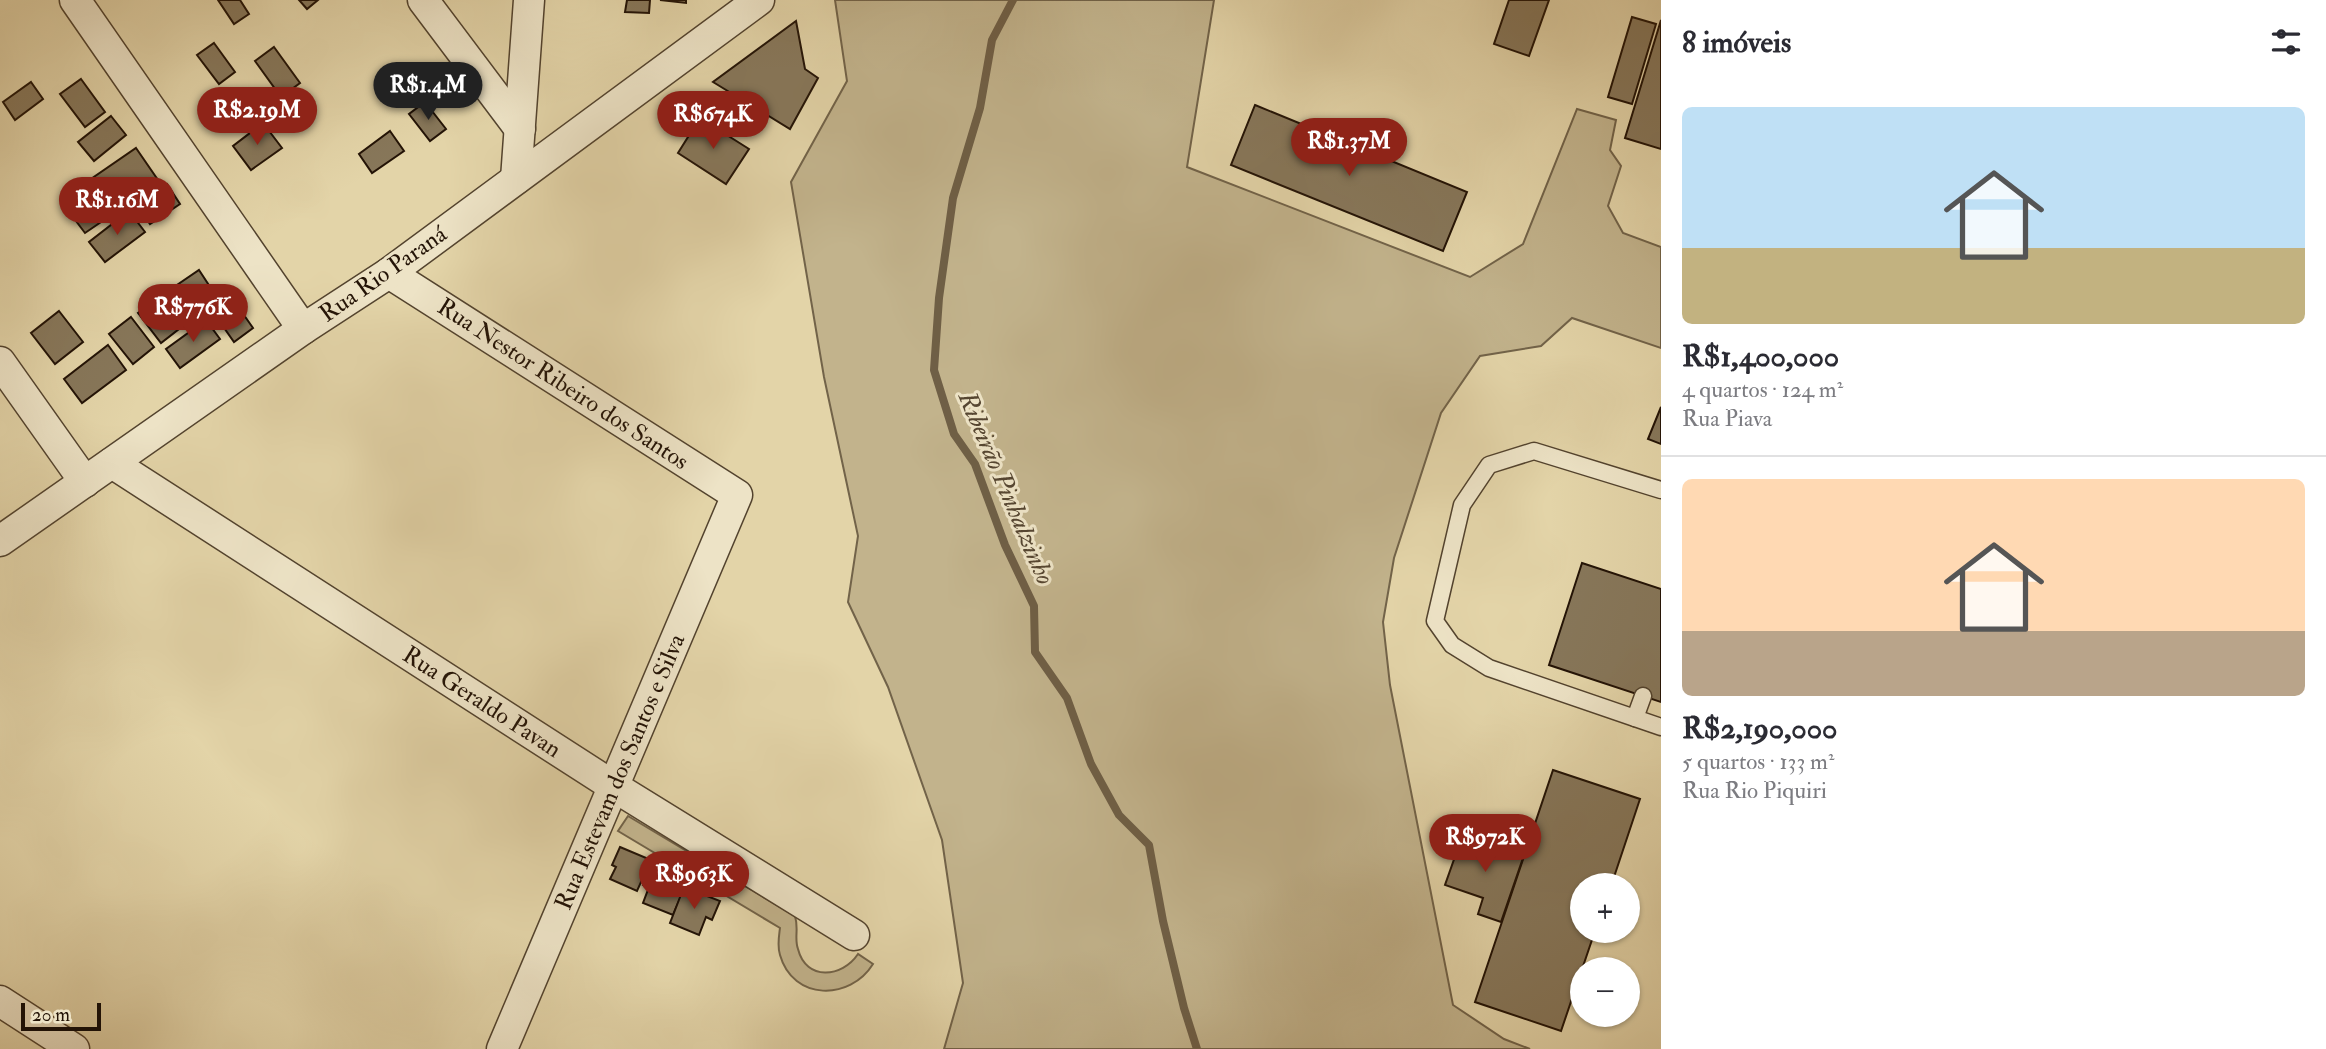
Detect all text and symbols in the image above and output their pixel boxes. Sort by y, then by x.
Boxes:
icon: filters [2267,23,2305,61]
text: 8 imóveis [1682,24,1791,61]
pin: R$1.4M [371,62,485,122]
text: R$1.4M [389,70,467,99]
pin: R$2.19M [192,88,322,147]
pin: R$674K [656,92,770,151]
text: R$2.19M [213,95,301,124]
text: R$674K [673,99,753,128]
pin: R$1.37M [1284,118,1414,178]
text: R$1.37M [1307,126,1391,155]
icon: home [1931,152,2057,278]
pin: R$1.16M [52,177,182,237]
text: R$1.16M [75,185,159,214]
street label: Rua Rio Paraná [313,218,454,329]
pin: R$776K [136,284,250,344]
street label: Rua Nestor Ribeiro dos Santos [432,291,694,477]
text: R$776K [154,292,232,321]
text: R$1,400,000 [1682,338,1839,375]
text: 4 quartos · 124 m² [1682,375,1843,404]
water label: Ribeirão Pinhalzinho [950,386,1061,589]
text: Rua Piava [1682,404,1772,433]
icon: home [1931,524,2057,650]
street label: Rua Estevam dos Santos e Silva [548,628,693,915]
street label: Rua Geraldo Pavan [397,639,567,765]
text: R$2,190,000 [1682,710,1837,747]
text: 5 quartos · 133 m² [1682,747,1834,776]
text: Rua Rio Piquiri [1682,776,1827,805]
pin: R$972K [1428,814,1542,874]
text: R$972K [1445,822,1525,851]
pin: R$963K [637,852,751,911]
text: R$963K [655,859,733,888]
map controls [1570,873,1640,1027]
button: + [1570,873,1640,943]
button: − [1570,957,1640,1027]
scale bar [21,1000,102,1032]
text: 20 m [32,1003,70,1027]

